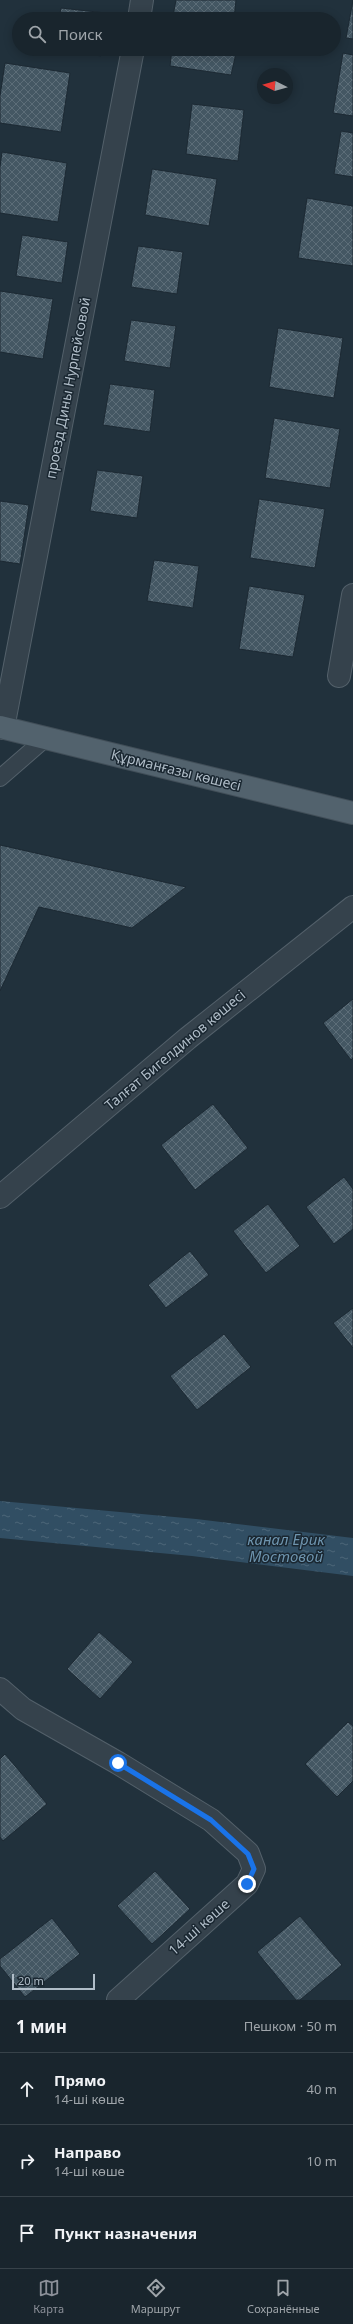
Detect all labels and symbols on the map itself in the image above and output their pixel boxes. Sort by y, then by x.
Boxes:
north arrow [257,68,293,104]
street label: проезд Дины Нурпейсовой [41,295,94,480]
street label: Құрманғазы көшесі [109,744,243,795]
street label: Талғат Бигелдинов көшесі [100,985,249,1114]
water label: канал Ерик Мостовой [247,1529,326,1566]
route start [109,1754,127,1772]
route end [238,1875,256,1893]
street label: 14-ші көше [164,1894,234,1959]
scale bar [12,1972,95,1991]

